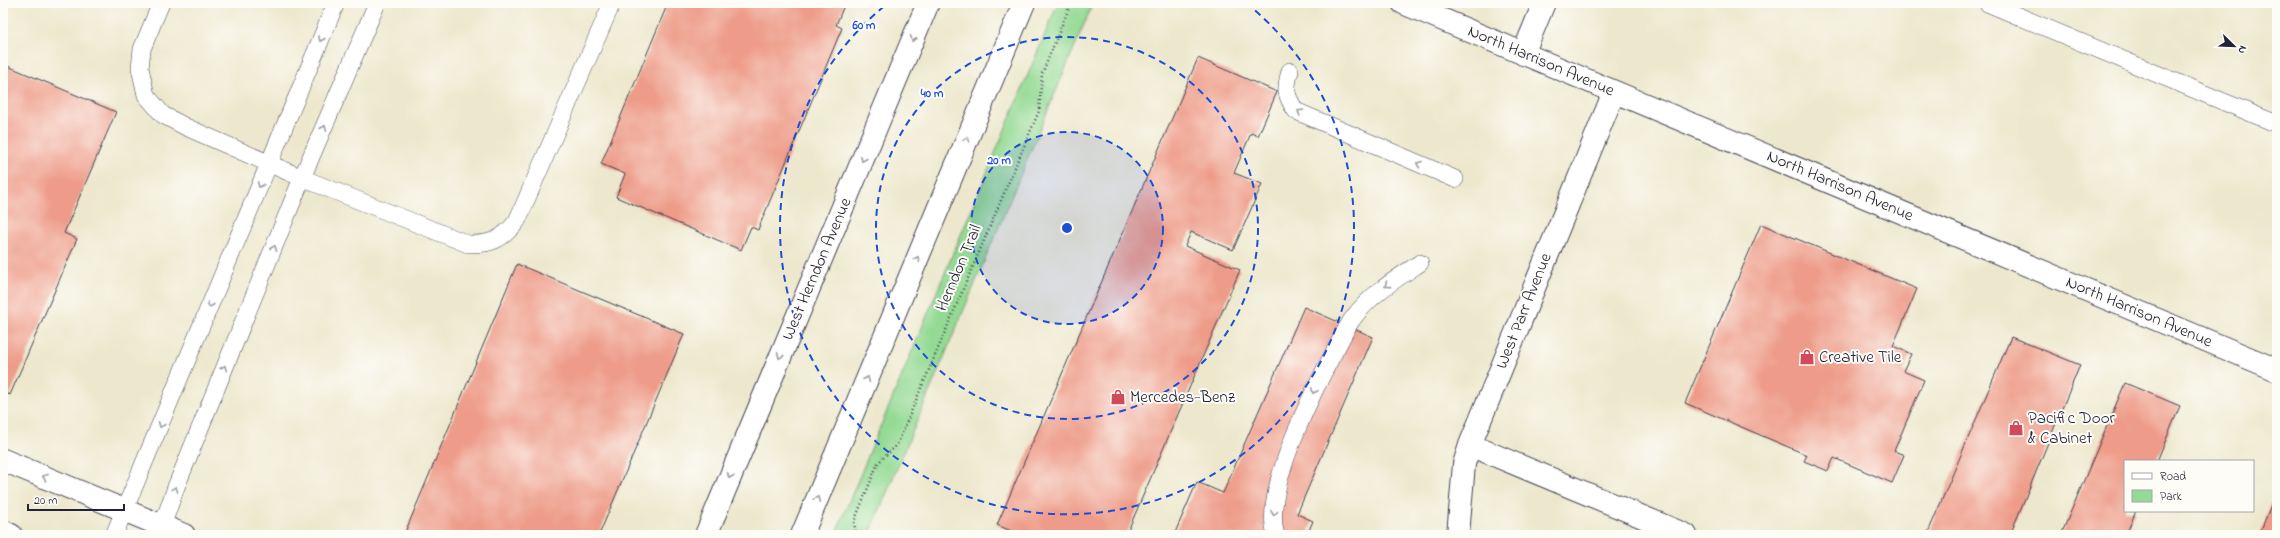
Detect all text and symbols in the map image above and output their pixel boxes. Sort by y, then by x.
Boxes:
text: 60 m [852,17,876,35]
street label: North Harrison Avenue [1464,19,1619,103]
north arrow [2214,26,2254,66]
one-way arrow [318,34,326,42]
one-way arrow [910,35,918,42]
text: N [2233,43,2251,56]
text: 40 m [920,85,944,103]
one-way arrow [1297,110,1304,117]
one-way arrow [319,125,327,133]
one-way arrow [963,136,971,143]
street label: North Harrison Avenue [1763,144,1918,228]
text: 20 m [986,152,1011,170]
one-way arrow [860,154,868,162]
one-way arrow [1415,160,1422,168]
one-way arrow [257,180,265,188]
street label: West Herndon Avenue [776,194,858,344]
street label: Herndon Trail [929,221,989,315]
centre of rings [1060,221,1074,235]
one-way arrow [269,245,277,252]
street label: West Parr Avenue [1489,249,1559,373]
one-way arrow [913,256,921,263]
street label: North Harrison Avenue [2062,270,2217,354]
one-way arrow [1385,280,1392,287]
one-way arrow [207,301,215,308]
place label: Creative Tile [1819,345,1902,370]
shop icon: Creative Tile [1798,348,1816,366]
one-way arrow [777,353,785,360]
one-way arrow [220,365,228,372]
one-way arrow [862,376,870,384]
place label: Mercedes-Benz [1130,385,1236,410]
one-way arrow [1311,386,1319,394]
shop icon: Mercedes-Benz [1109,388,1127,406]
place label: Pacific Door & Cabinet [2028,406,2116,451]
shop icon: Pacific Door & Cabinet [2007,419,2025,437]
one-way arrow [157,421,165,428]
legend [2124,460,2254,512]
text: Road [2160,468,2186,486]
one-way arrow [727,472,735,480]
one-way arrow [41,474,49,482]
one-way arrow [171,485,179,492]
scale bar [28,486,124,512]
text: Park [2160,488,2182,506]
text: 20 m [34,492,57,510]
one-way arrow [812,496,820,503]
one-way arrow [1270,510,1279,516]

